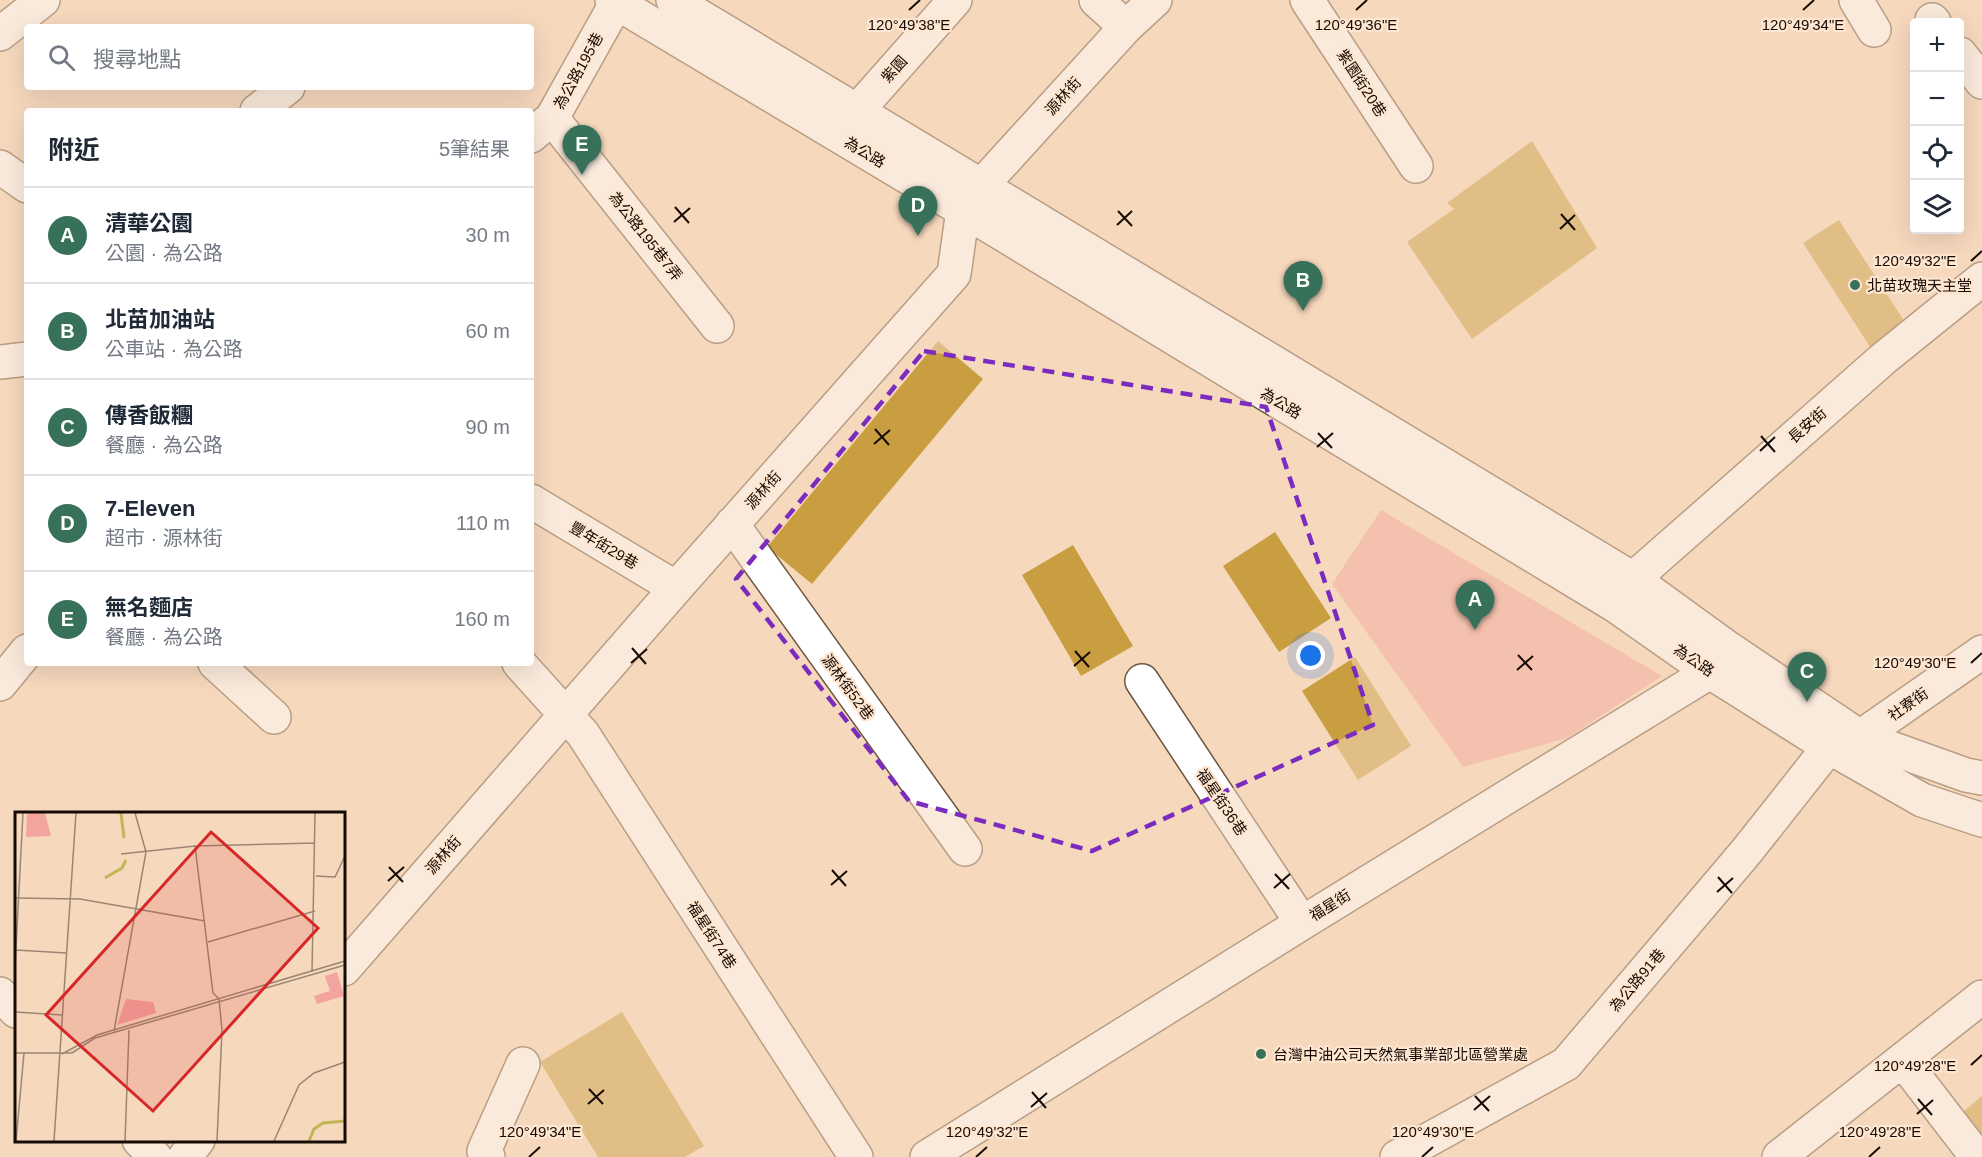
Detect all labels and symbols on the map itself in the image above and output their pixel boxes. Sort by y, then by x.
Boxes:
text: 120°49'38"E [868,16,950,33]
text: 120°49'36"E [1315,16,1397,33]
text: 120°49'34"E [1762,16,1844,33]
street label: 為公路195巷 [550,30,606,112]
street label: 紫園街20巷 [1334,46,1390,120]
street label: 紫園 [878,52,910,86]
street label: 源林街 [1042,74,1084,118]
pin: E [562,126,602,175]
street label: 為公路 [841,133,889,171]
pin: D [898,186,938,236]
street label: 為公路195巷7弄 [606,188,686,284]
text: 120°49'32"E [1874,252,1956,269]
pin: B [1284,262,1322,311]
place label: 北苗玫瑰天主堂 [1867,277,1972,294]
marker: 北苗玫瑰天主堂 [1848,278,1862,292]
street label: 為公路 [1257,384,1305,422]
street label: 長安街 [1784,404,1830,446]
street label: 源林街 [742,468,784,512]
street label: 豐年街29巷 [567,518,641,572]
pin: A [1456,580,1494,630]
street label: 為公路 [1671,640,1717,680]
your location [1296,641,1325,670]
street label: 源林街52巷 [819,651,877,723]
pin: C [1788,652,1826,702]
text: 120°49'30"E [1874,654,1956,671]
street label: 社寮街 [1885,684,1931,724]
street label: 福星街36巷 [1194,765,1250,839]
inset map [15,812,345,1142]
street label: 源林街 [422,832,464,878]
street label: 福星街 [1306,886,1354,924]
street label: 福星街74巷 [684,898,740,972]
street label: 為公路91巷 [1606,945,1668,1015]
place label: 台灣中油公司天然氣事業部北區營業處 [1273,1046,1528,1063]
marker: 台灣中油公司天然氣事業部北區營業處 [1254,1047,1268,1061]
text: 120°49'28"E [1874,1057,1956,1074]
text: 120°49'34"E [499,1123,581,1140]
text: 120°49'32"E [946,1123,1028,1140]
text: 120°49'30"E [1392,1123,1474,1140]
text: 120°49'28"E [1839,1123,1921,1140]

